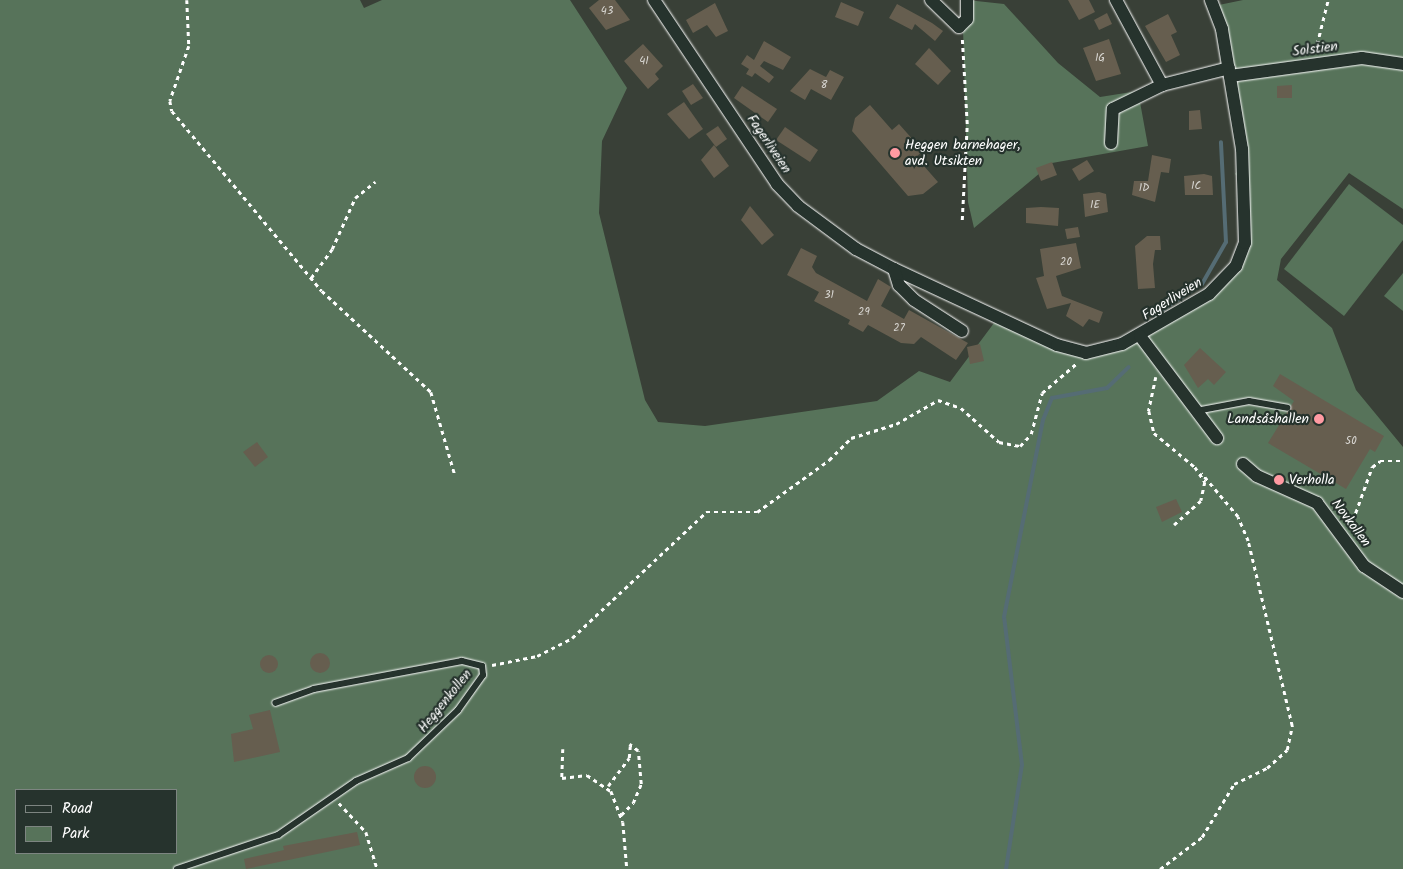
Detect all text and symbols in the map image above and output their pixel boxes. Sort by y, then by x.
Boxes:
house number: 43 [601,4,613,18]
street label: Solstien [1291,38,1339,60]
house number: 1G [1095,51,1105,65]
house number: 41 [639,54,649,68]
house number: 8 [821,78,827,92]
street label: Fagerliveien [743,111,795,177]
place label: Heggen barnehager, avd. Utsikten [905,137,1021,170]
marker: Heggen barnehager, avd. Utsikten [889,147,901,159]
house number: 1C [1191,179,1201,193]
house number: 1D [1139,181,1149,195]
house number: 1E [1090,198,1100,212]
house number: 20 [1060,255,1072,269]
street label: Fagerliveien [1139,274,1205,324]
house number: 31 [824,288,834,302]
house number: 29 [858,305,870,319]
house number: 27 [893,321,905,335]
place label: Landsåshallen [1227,411,1309,427]
marker: Landsåshallen [1313,413,1325,425]
house number: 50 [1345,434,1357,448]
place label: Verholla [1289,472,1335,488]
marker: Verholla [1273,474,1285,486]
street label: Novkollen [1328,496,1374,550]
street label: Heggenkollen [414,666,476,736]
legend [15,789,178,854]
text: Road [62,797,92,821]
text: Park [62,822,89,846]

